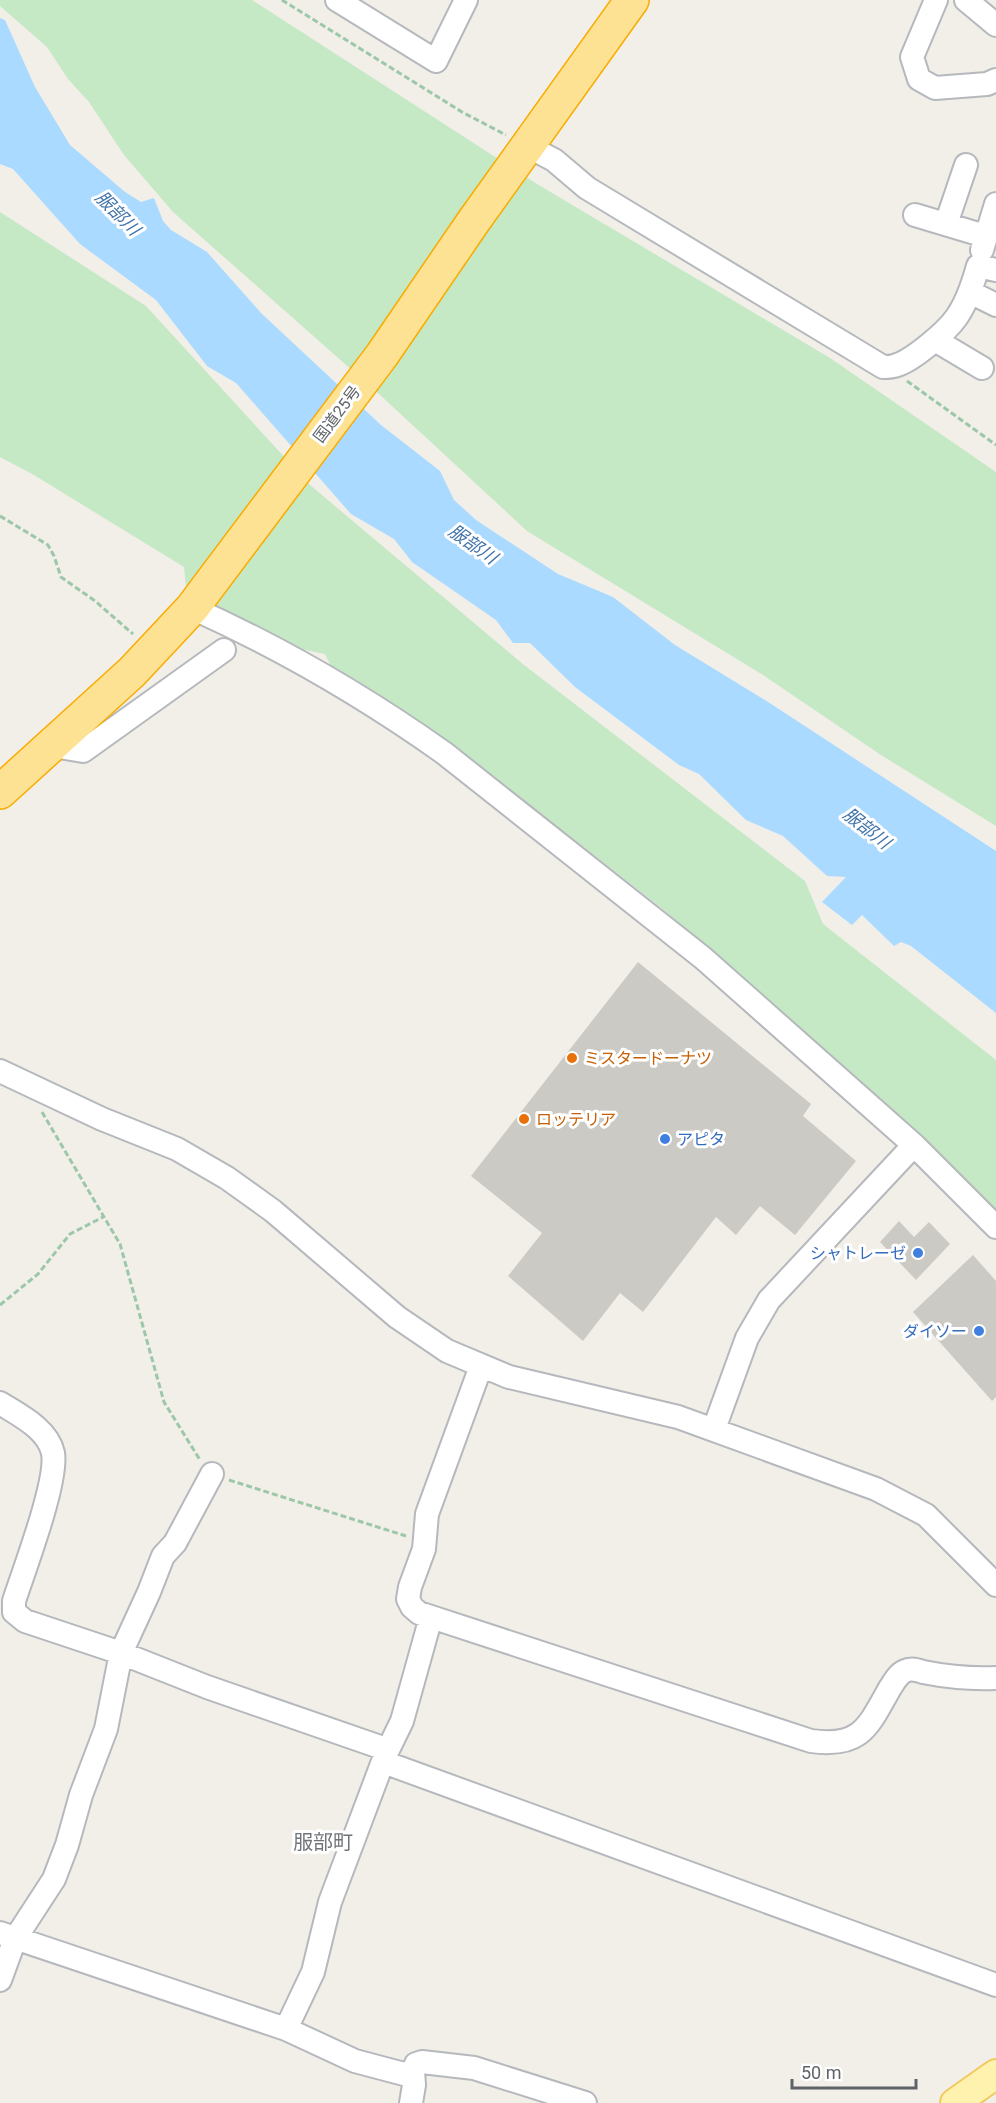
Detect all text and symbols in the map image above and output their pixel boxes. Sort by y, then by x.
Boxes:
water label: 服部川 [91,186,146,241]
street label: 国道25号 [310,382,364,446]
water label: 服部川 [445,520,503,569]
water label: 服部川 [839,803,896,854]
place label: ミスタードーナツ [584,1049,712,1068]
marker: ミスタードーナツ [565,1051,579,1065]
place label: ロッテリア [536,1110,616,1129]
marker: ロッテリア [517,1112,531,1126]
place label: アピタ [677,1130,725,1149]
marker: アピタ [658,1132,672,1146]
place label: シャトレーゼ [810,1244,906,1263]
marker: シャトレーゼ [911,1246,925,1260]
place label: ダイソー [903,1322,967,1341]
marker: ダイソー [972,1324,986,1338]
district label: 服部町 [293,1830,353,1854]
scale bar [792,2052,916,2090]
text: 50 m [801,2062,841,2083]

